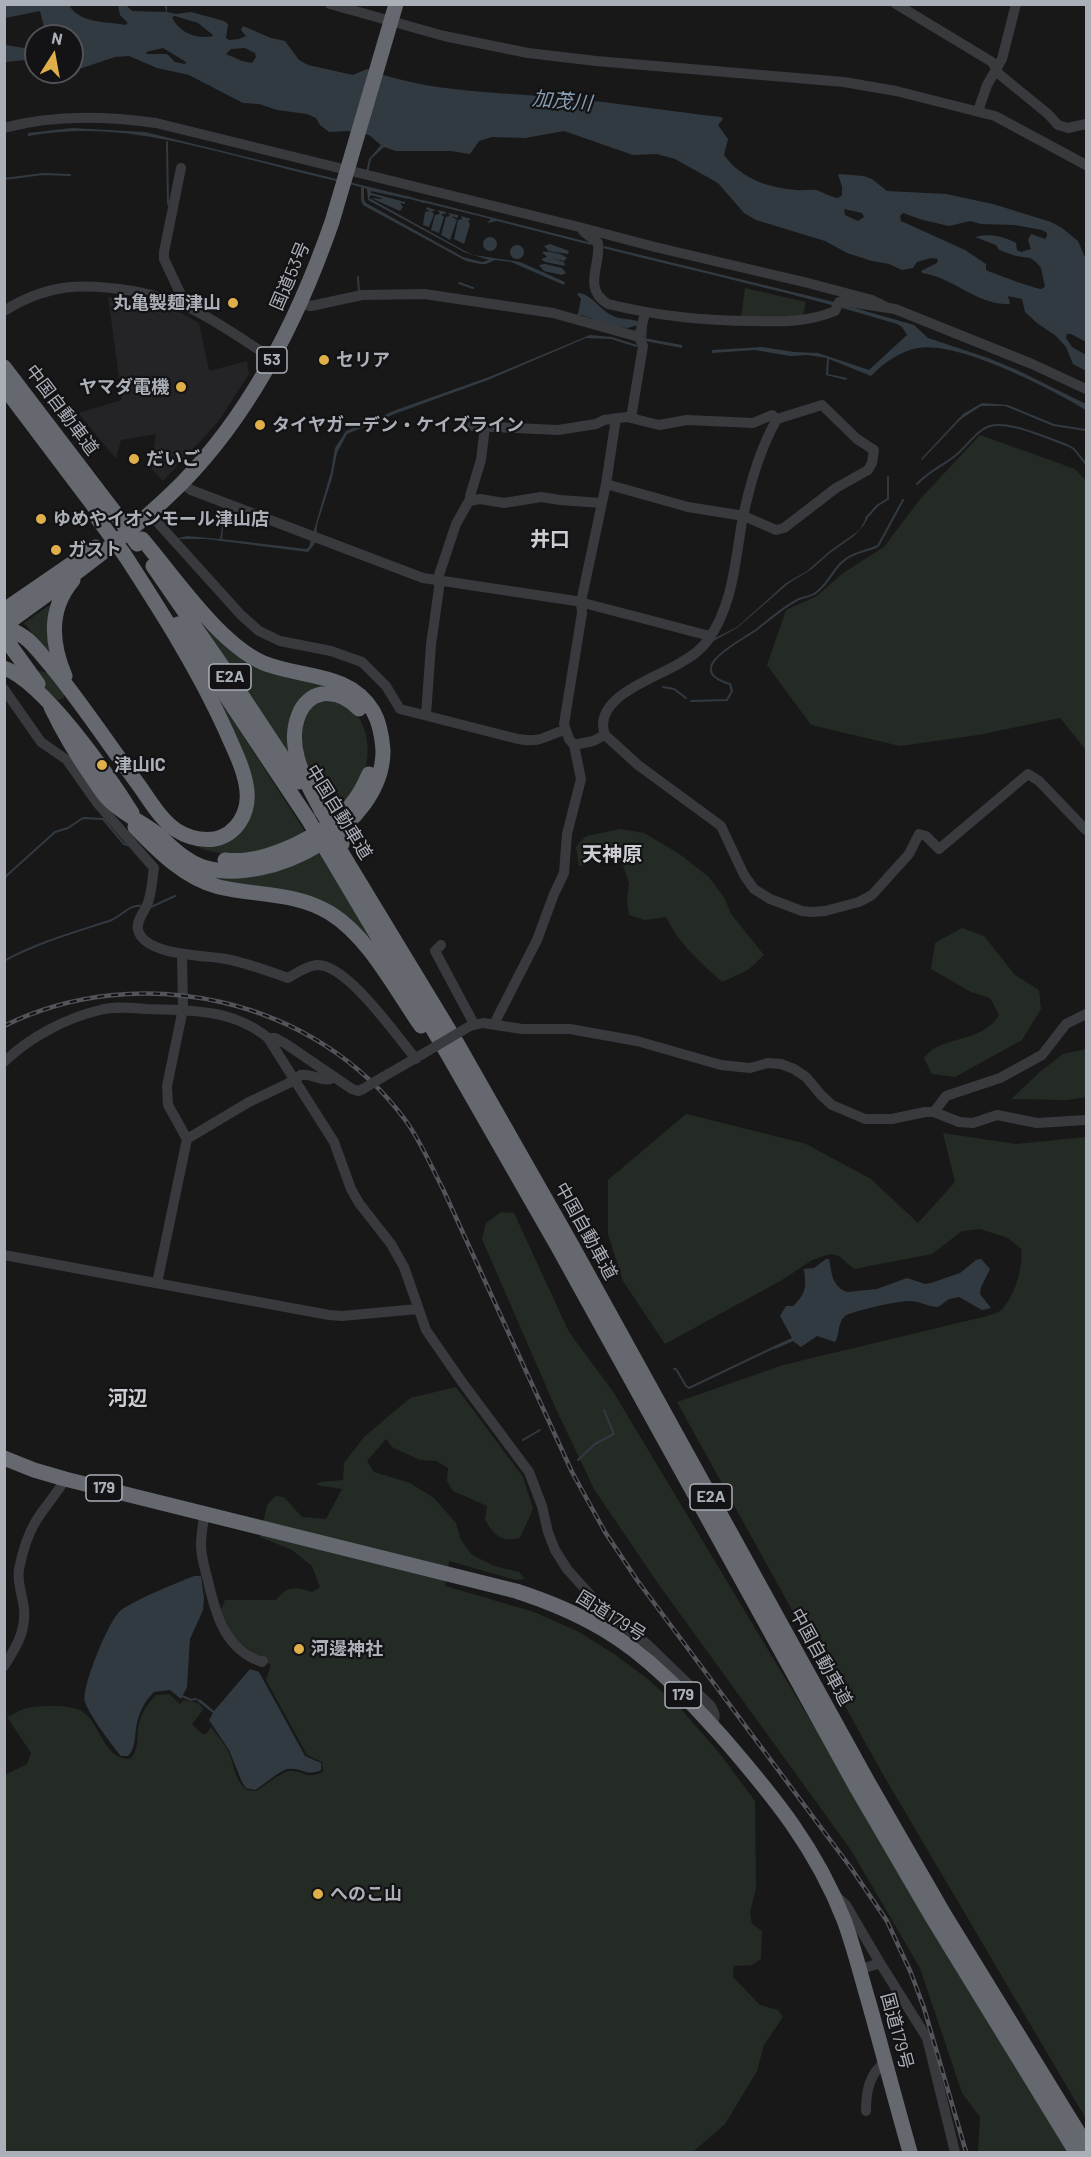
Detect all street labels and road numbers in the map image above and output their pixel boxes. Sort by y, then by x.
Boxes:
street label: 国道53号 [266,238,314,314]
road number: 53 [257,347,287,373]
street label: 中国自動車道 [21,360,103,460]
road number: E2A [209,664,251,690]
street label: 中国自動車道 [301,760,377,864]
street label: 中国自動車道 [550,1179,622,1283]
road number: 179 [86,1475,122,1501]
road number: E2A [690,1484,732,1510]
street label: 国道179号 [572,1586,650,1646]
street label: 中国自動車道 [785,1605,857,1709]
road number: 179 [665,1682,701,1708]
street label: 国道179号 [876,1990,918,2072]

